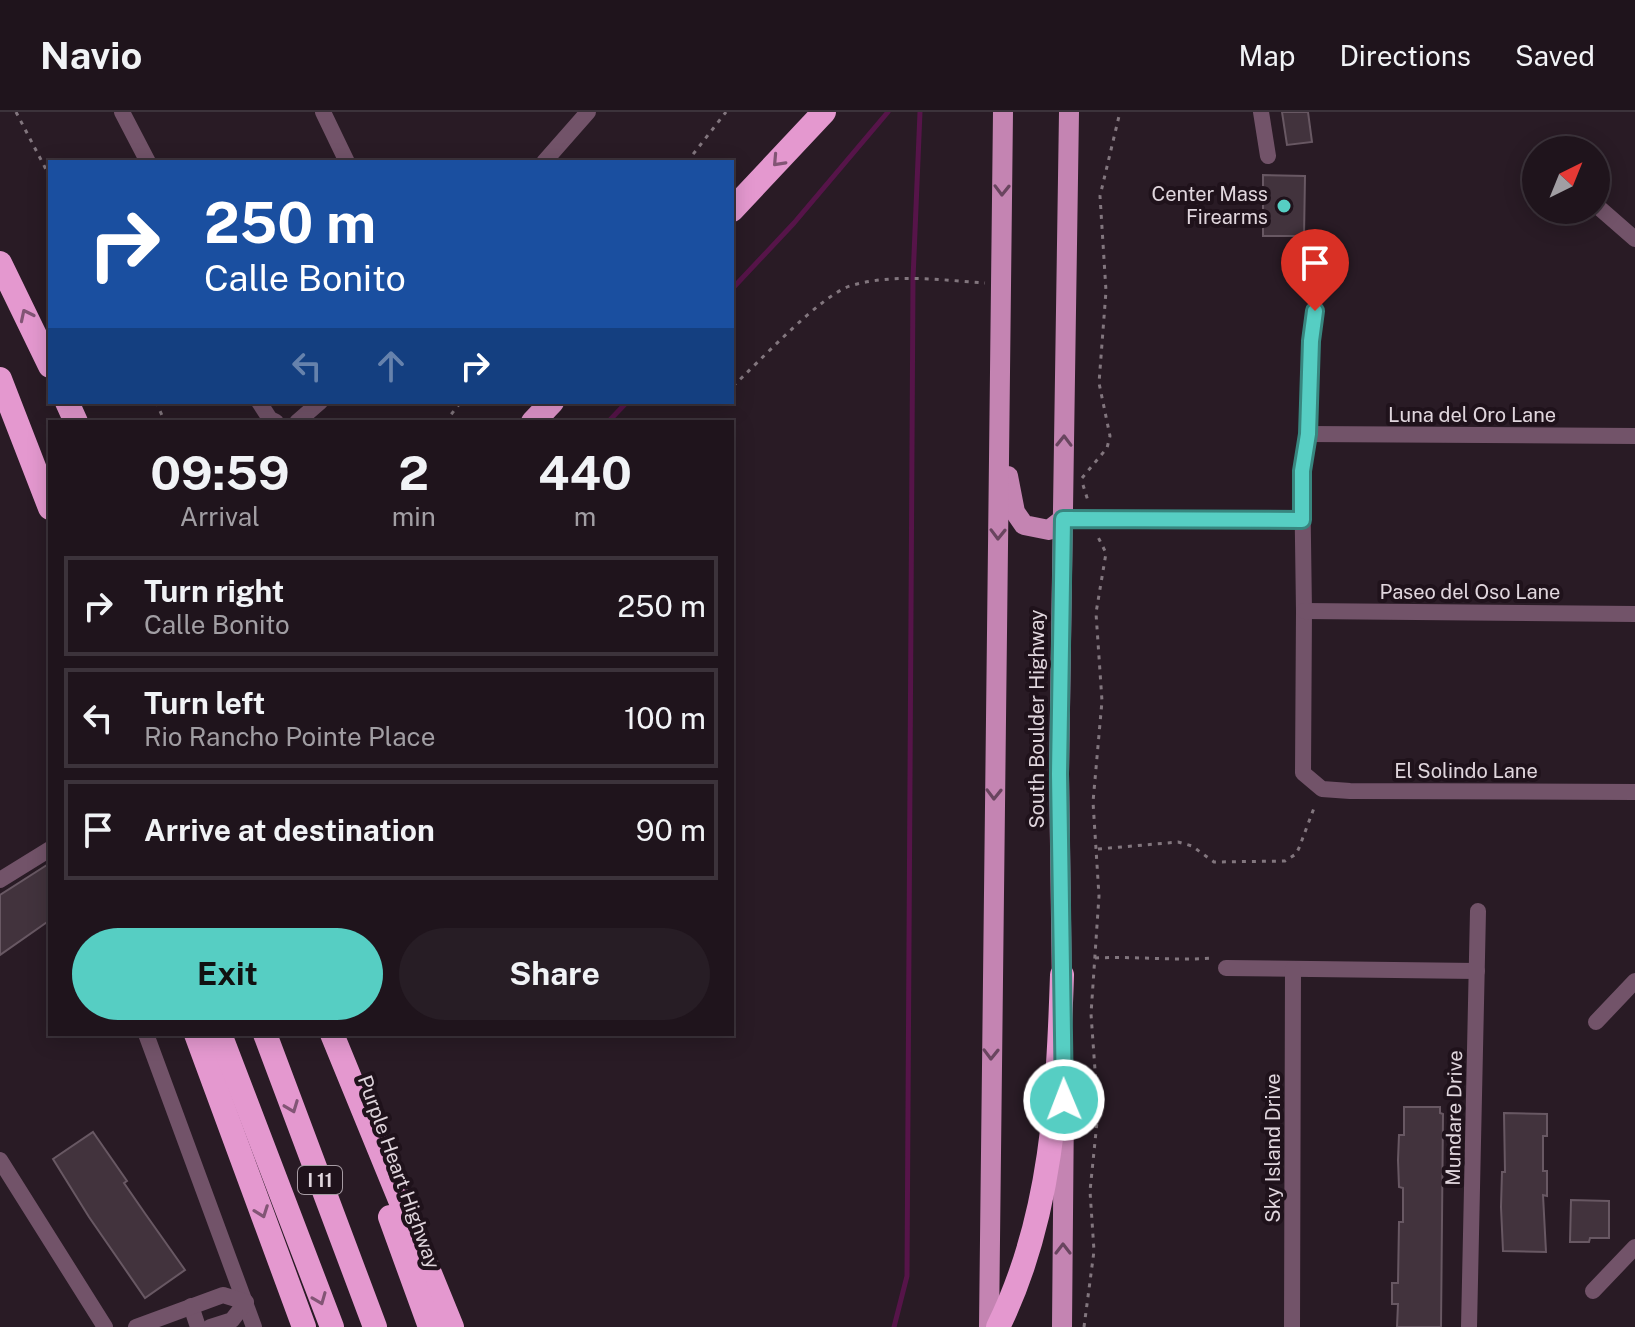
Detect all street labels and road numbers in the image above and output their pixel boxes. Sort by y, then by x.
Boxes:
street label: Luna del Oro Lane [1388,403,1556,427]
street label: Paseo del Oso Lane [1380,580,1560,604]
street label: South Boulder Highway [1025,609,1049,829]
street label: El Solindo Lane [1394,759,1538,783]
street label: Mundare Drive [1441,1050,1467,1186]
street label: Purple Heart Highway [353,1072,445,1272]
street label: Sky Island Drive [1261,1073,1285,1223]
road number: I 11 [298,1166,342,1194]

